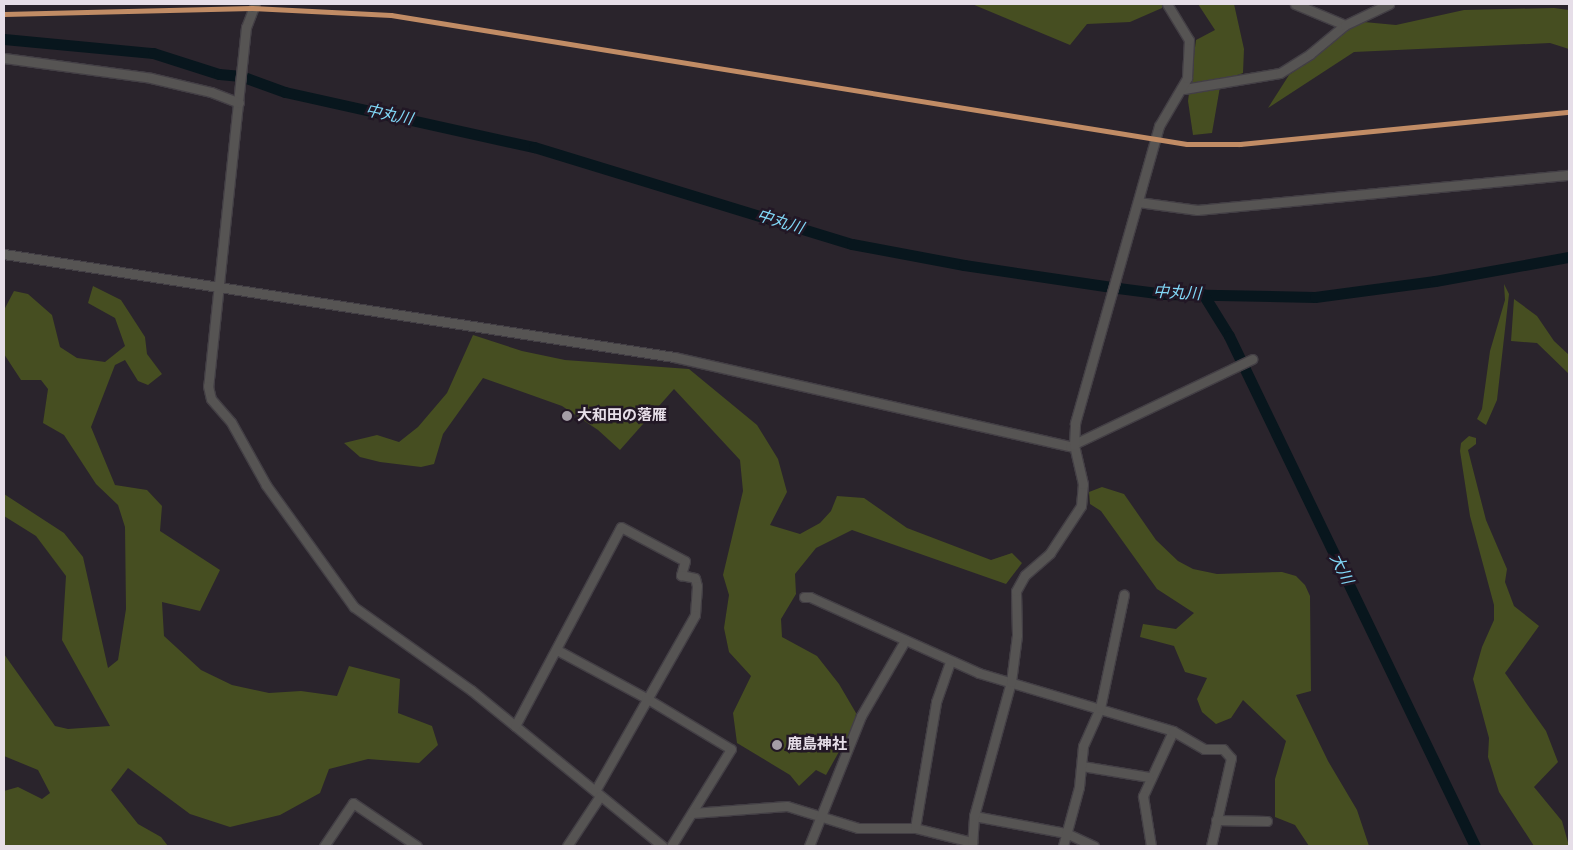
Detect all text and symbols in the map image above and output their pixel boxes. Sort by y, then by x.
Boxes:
water label: 中丸川 [364,101,414,129]
water label: 中丸川 [754,206,806,238]
water label: 中丸川 [1153,282,1201,304]
place label: 大和田の落雁 [577,407,667,425]
marker: 大和田の落雁 [561,410,573,422]
water label: 大川 [1325,550,1357,588]
place label: 鹿島神社 [787,736,847,754]
marker: 鹿島神社 [771,739,783,751]

